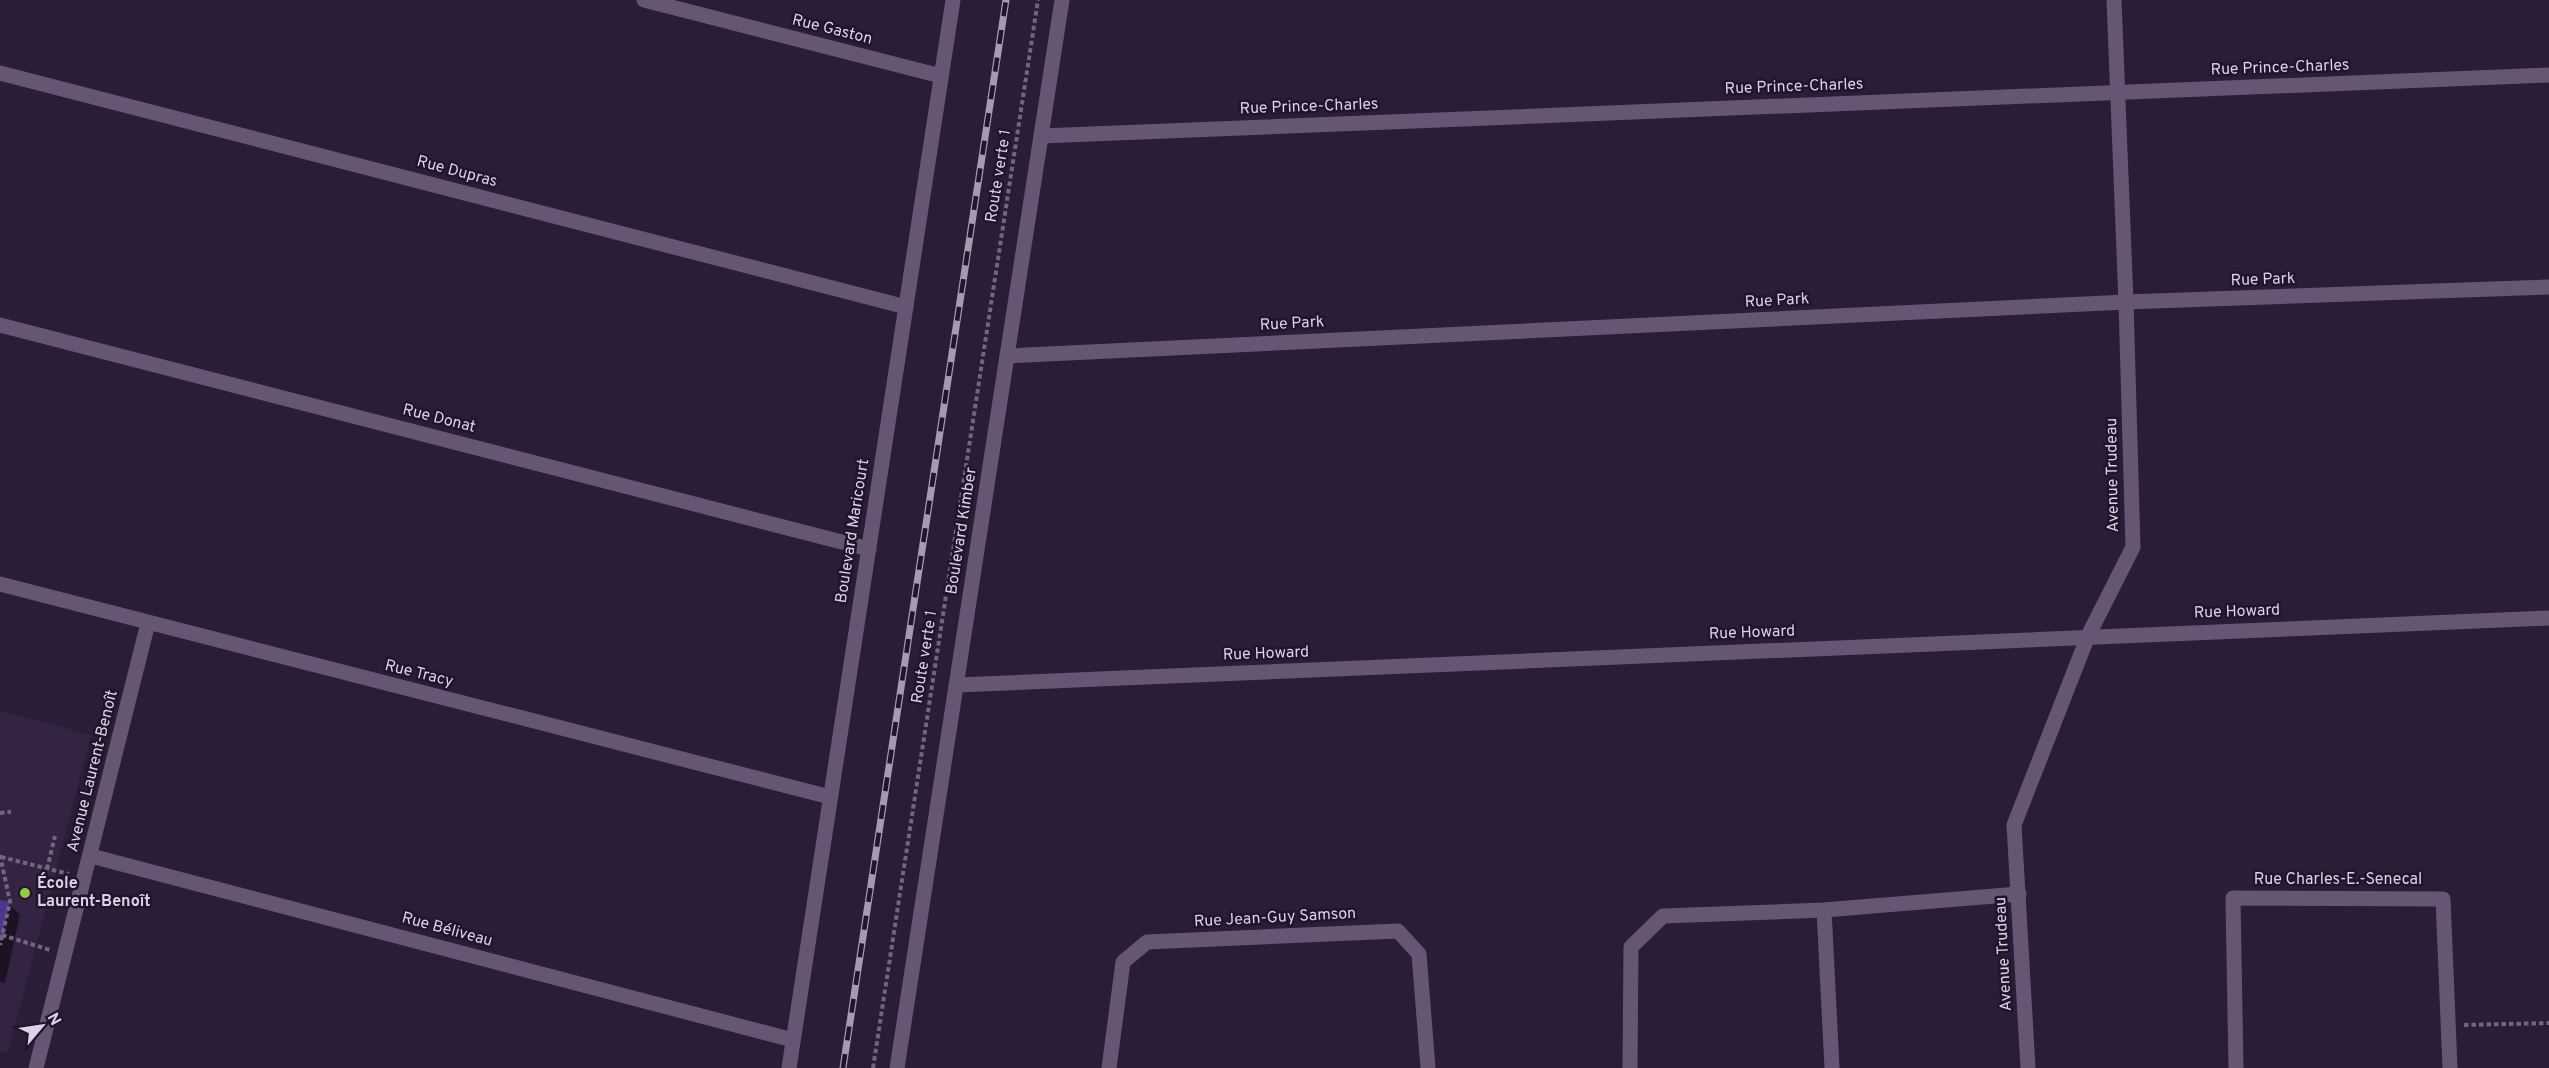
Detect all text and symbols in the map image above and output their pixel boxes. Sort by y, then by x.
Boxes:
street label: Rue Gaston [790,10,874,50]
street label: Rue Prince-Charles [2210,56,2350,80]
street label: Rue Prince-Charles [1724,75,1864,99]
street label: Rue Prince-Charles [1239,95,1379,119]
street label: Route verte 1 [982,128,1016,224]
street label: Rue Dupras [415,152,499,192]
street label: Rue Park [2230,269,2296,291]
street label: Rue Park [1744,289,1810,313]
street label: Rue Park [1259,312,1325,336]
street label: Rue Donat [400,400,478,438]
street label: Avenue Trudeau [2102,418,2124,532]
street label: Boulevard Maricourt [832,457,874,605]
street label: Boulevard Kimber [942,466,982,596]
street label: Rue Howard [2193,600,2281,624]
street label: Route verte 1 [908,609,942,705]
street label: Rue Howard [1708,621,1796,645]
street label: Rue Howard [1222,642,1310,666]
street label: Rue Tracy [383,656,455,692]
street label: Avenue Laurent-Benoît [63,688,123,854]
street label: Rue Charles-E.-Senecal [2254,870,2422,890]
place label: École Laurent-Benoît [37,872,151,912]
marker: École Laurent-Benoît [18,886,32,900]
street label: Avenue Trudeau [1991,896,2017,1012]
street label: Rue Jean-Guy Samson [1193,904,1357,932]
street label: Rue Béliveau [399,908,495,952]
north arrow [12,996,72,1056]
text: N [42,1010,65,1030]

